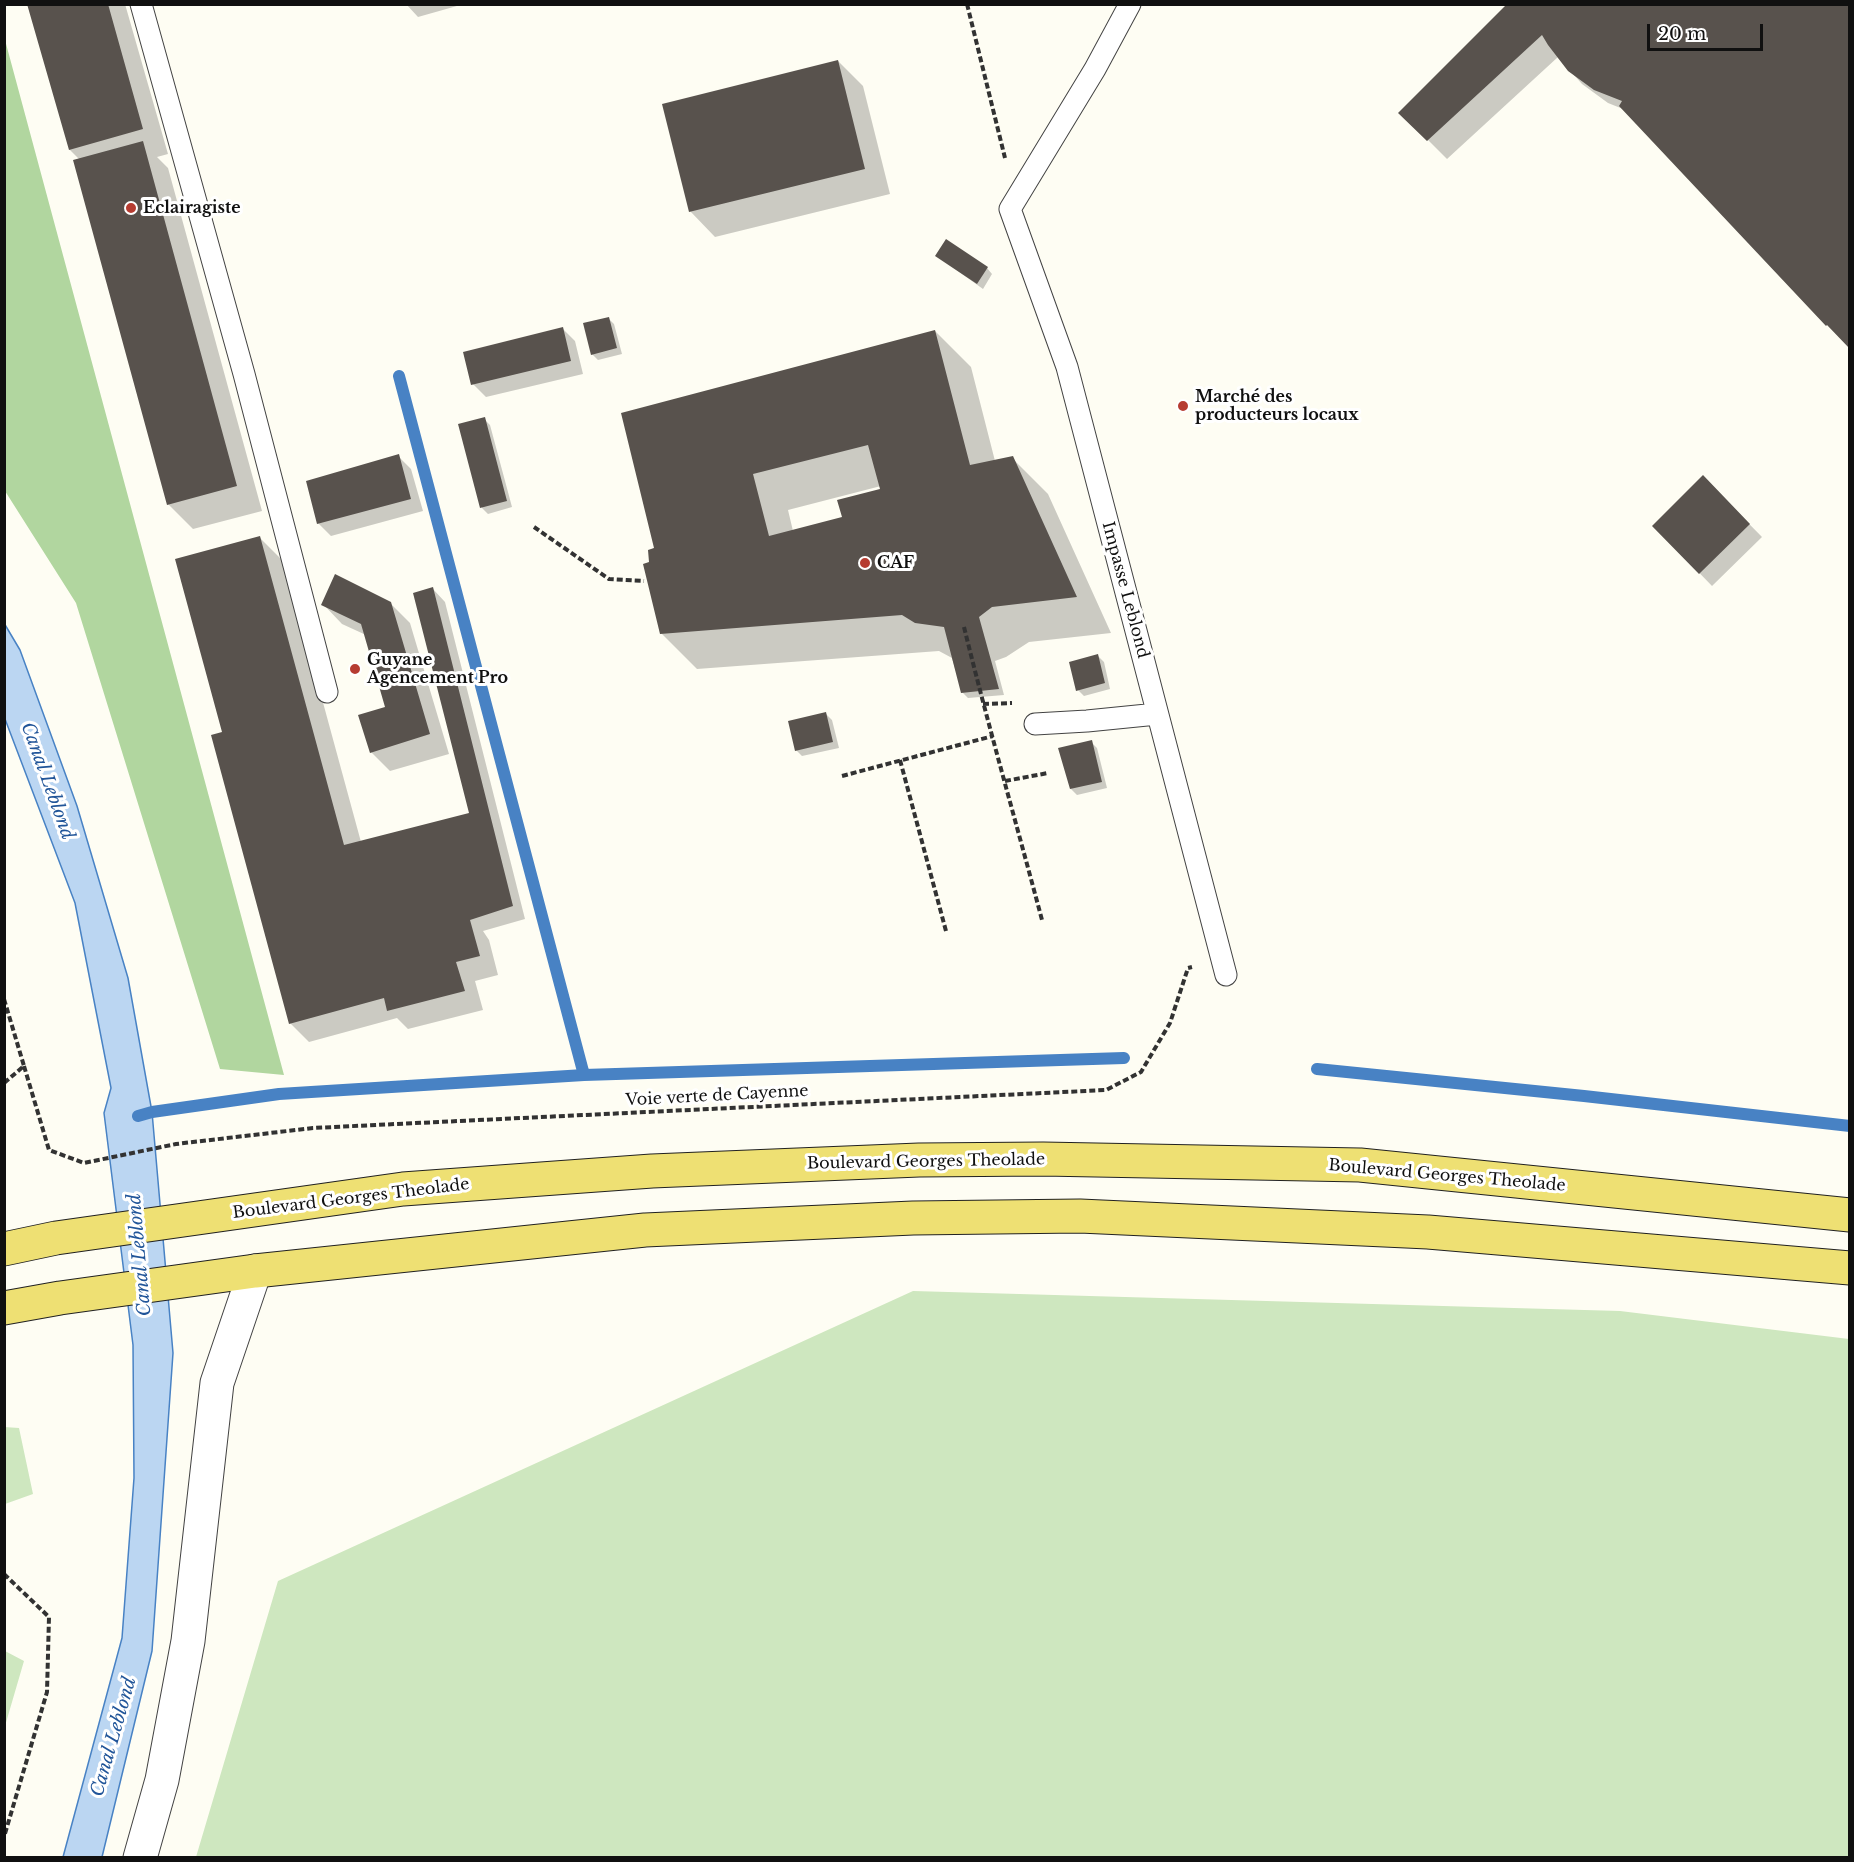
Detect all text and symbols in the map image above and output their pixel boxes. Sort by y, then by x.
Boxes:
scale bar [1650,12,1766,50]
text: 20 m [1658,23,1706,45]
place label: Eclairagiste [143,198,241,218]
marker: Eclairagiste [124,201,138,215]
place label: Marché des producteurs locaux [1195,387,1359,425]
marker: Marché des producteurs locaux [1176,399,1190,413]
street label: Impasse Leblond [1098,520,1152,660]
place label: CAF [877,553,914,573]
marker: CAF [858,556,872,570]
place label: Guyane Agencement Pro [367,650,508,688]
marker: Guyane Agencement Pro [348,662,362,676]
water label: Canal Leblond [16,719,78,843]
street label: Voie verte de Cayenne [625,1082,809,1110]
street label: Boulevard Georges Theolade [807,1150,1045,1174]
street label: Boulevard Georges Theolade [1328,1156,1566,1196]
street label: Boulevard Georges Theolade [232,1175,470,1223]
water label: Canal Leblond [124,1193,156,1317]
water label: Canal Leblond [87,1675,141,1799]

